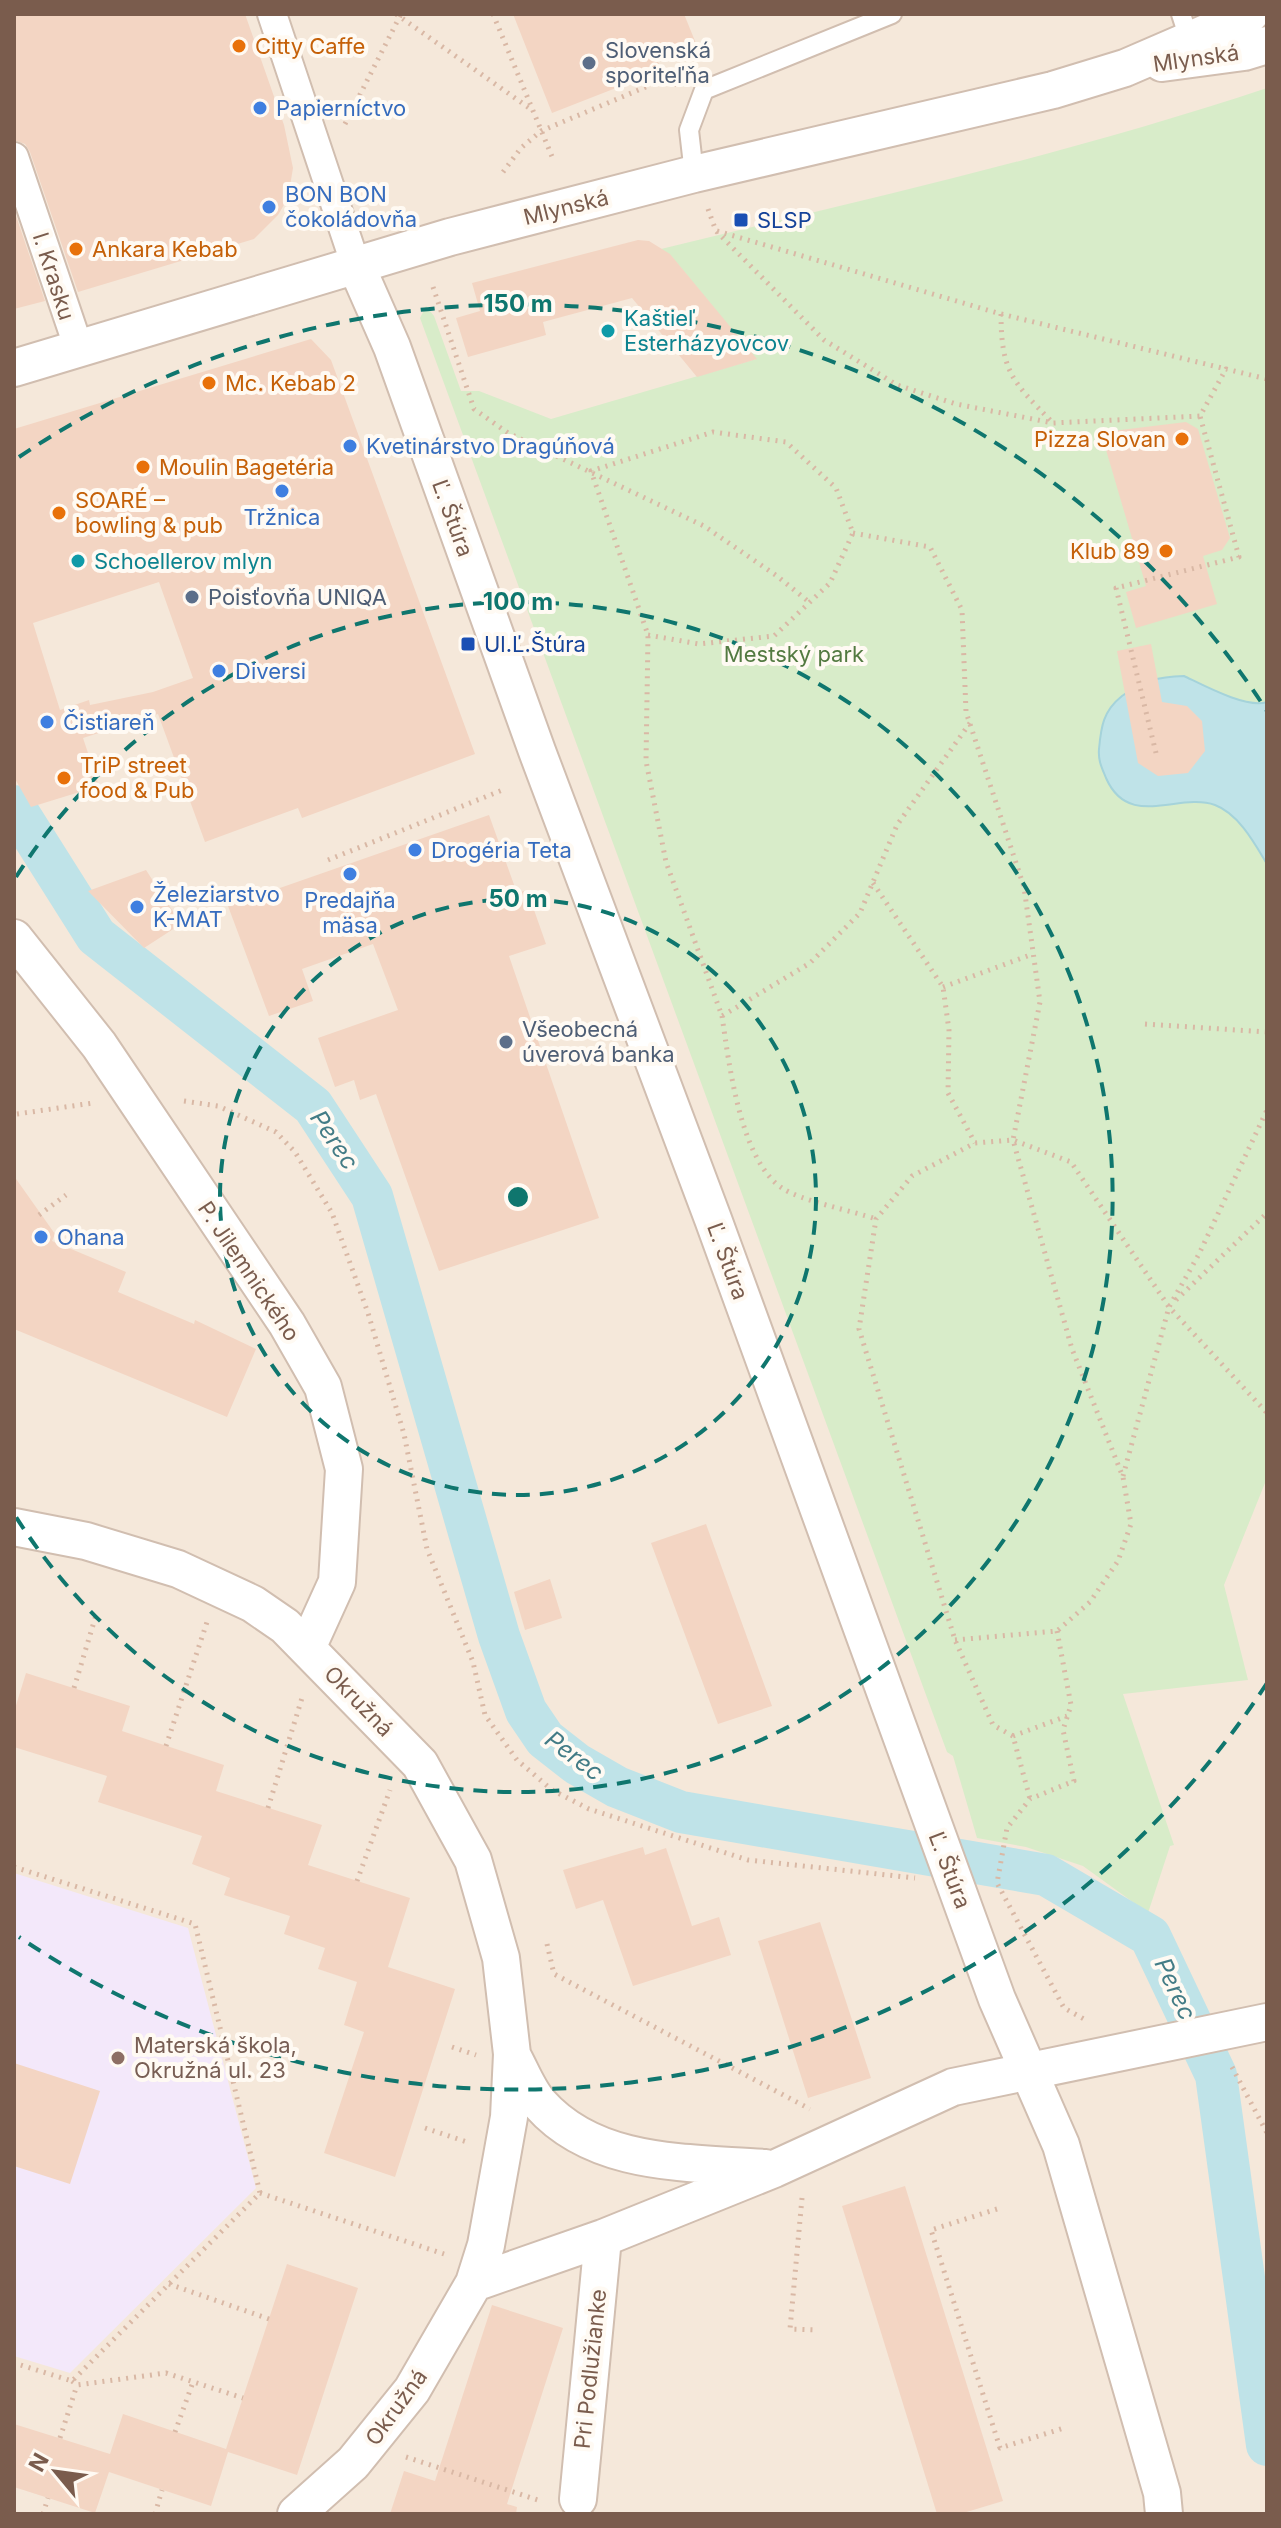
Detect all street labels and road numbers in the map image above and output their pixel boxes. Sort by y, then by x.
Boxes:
street label: Mlynská [1151,39,1241,77]
street label: Mlynská [521,184,611,230]
street label: I. Krasku [28,229,80,323]
street label: Ľ. Štúra [427,476,479,560]
street label: P. Jilemnického [193,1196,305,1346]
street label: Ľ. Štúra [702,1219,754,1303]
street label: Okružná [319,1660,399,1742]
street label: Ľ. Štúra [924,1828,976,1912]
street label: Pri Podlužianke [569,2288,611,2450]
street label: Okružná [360,2364,432,2450]

